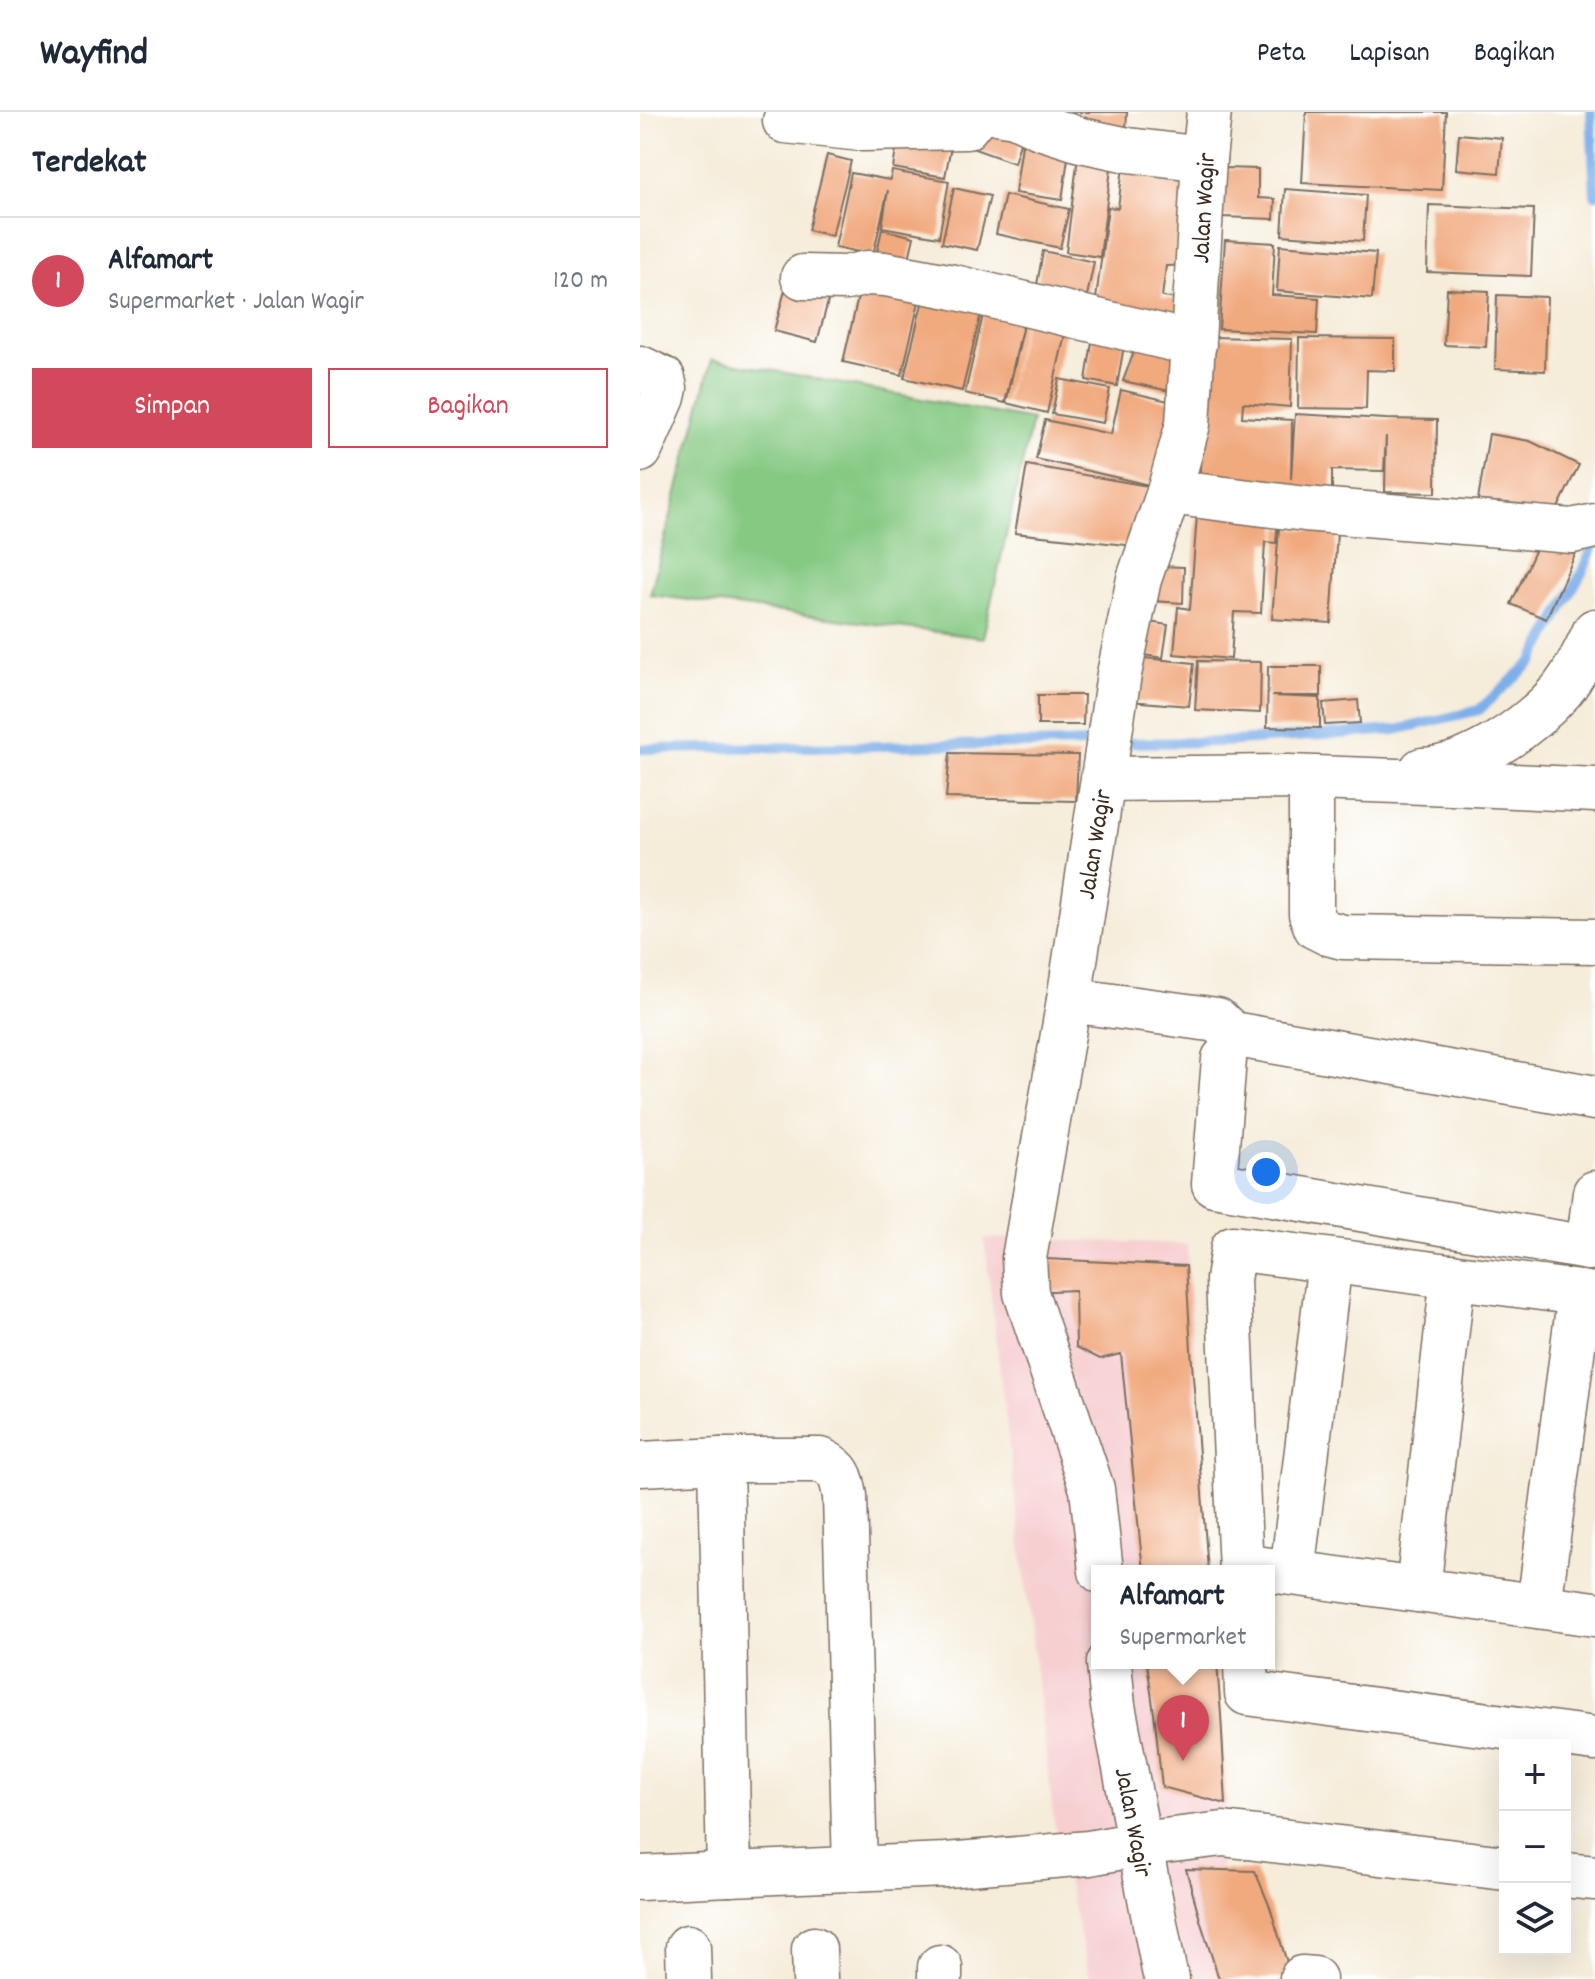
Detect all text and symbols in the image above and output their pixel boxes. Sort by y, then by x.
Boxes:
text: Wayfind [40,28,148,83]
text: Peta [1257,35,1305,75]
text: Lapisan [1349,35,1430,75]
text: Bagikan [1474,35,1555,75]
text: Terdekat [32,140,147,189]
street label: Jalan Wagir [1184,151,1227,265]
text: Alfamart [108,241,213,284]
text: 1 [55,263,61,300]
text: 120 m [553,263,608,300]
text: Supermarket · Jalan Wagir [108,284,364,321]
button: Simpan [32,368,312,448]
button: Bagikan [328,368,608,448]
street label: Jalan Wagir [1070,787,1123,902]
your location [1246,1152,1286,1192]
popup [1091,1565,1275,1669]
text: Alfamart [1119,1577,1224,1620]
text: Supermarket [1119,1620,1247,1657]
pin: 1 [1157,1695,1209,1761]
map controls [1499,1739,1571,1955]
button: + [1499,1739,1571,1811]
street label: Jalan Wagir [1103,1765,1160,1881]
button: − [1499,1811,1571,1883]
button: layers [1499,1883,1571,1955]

